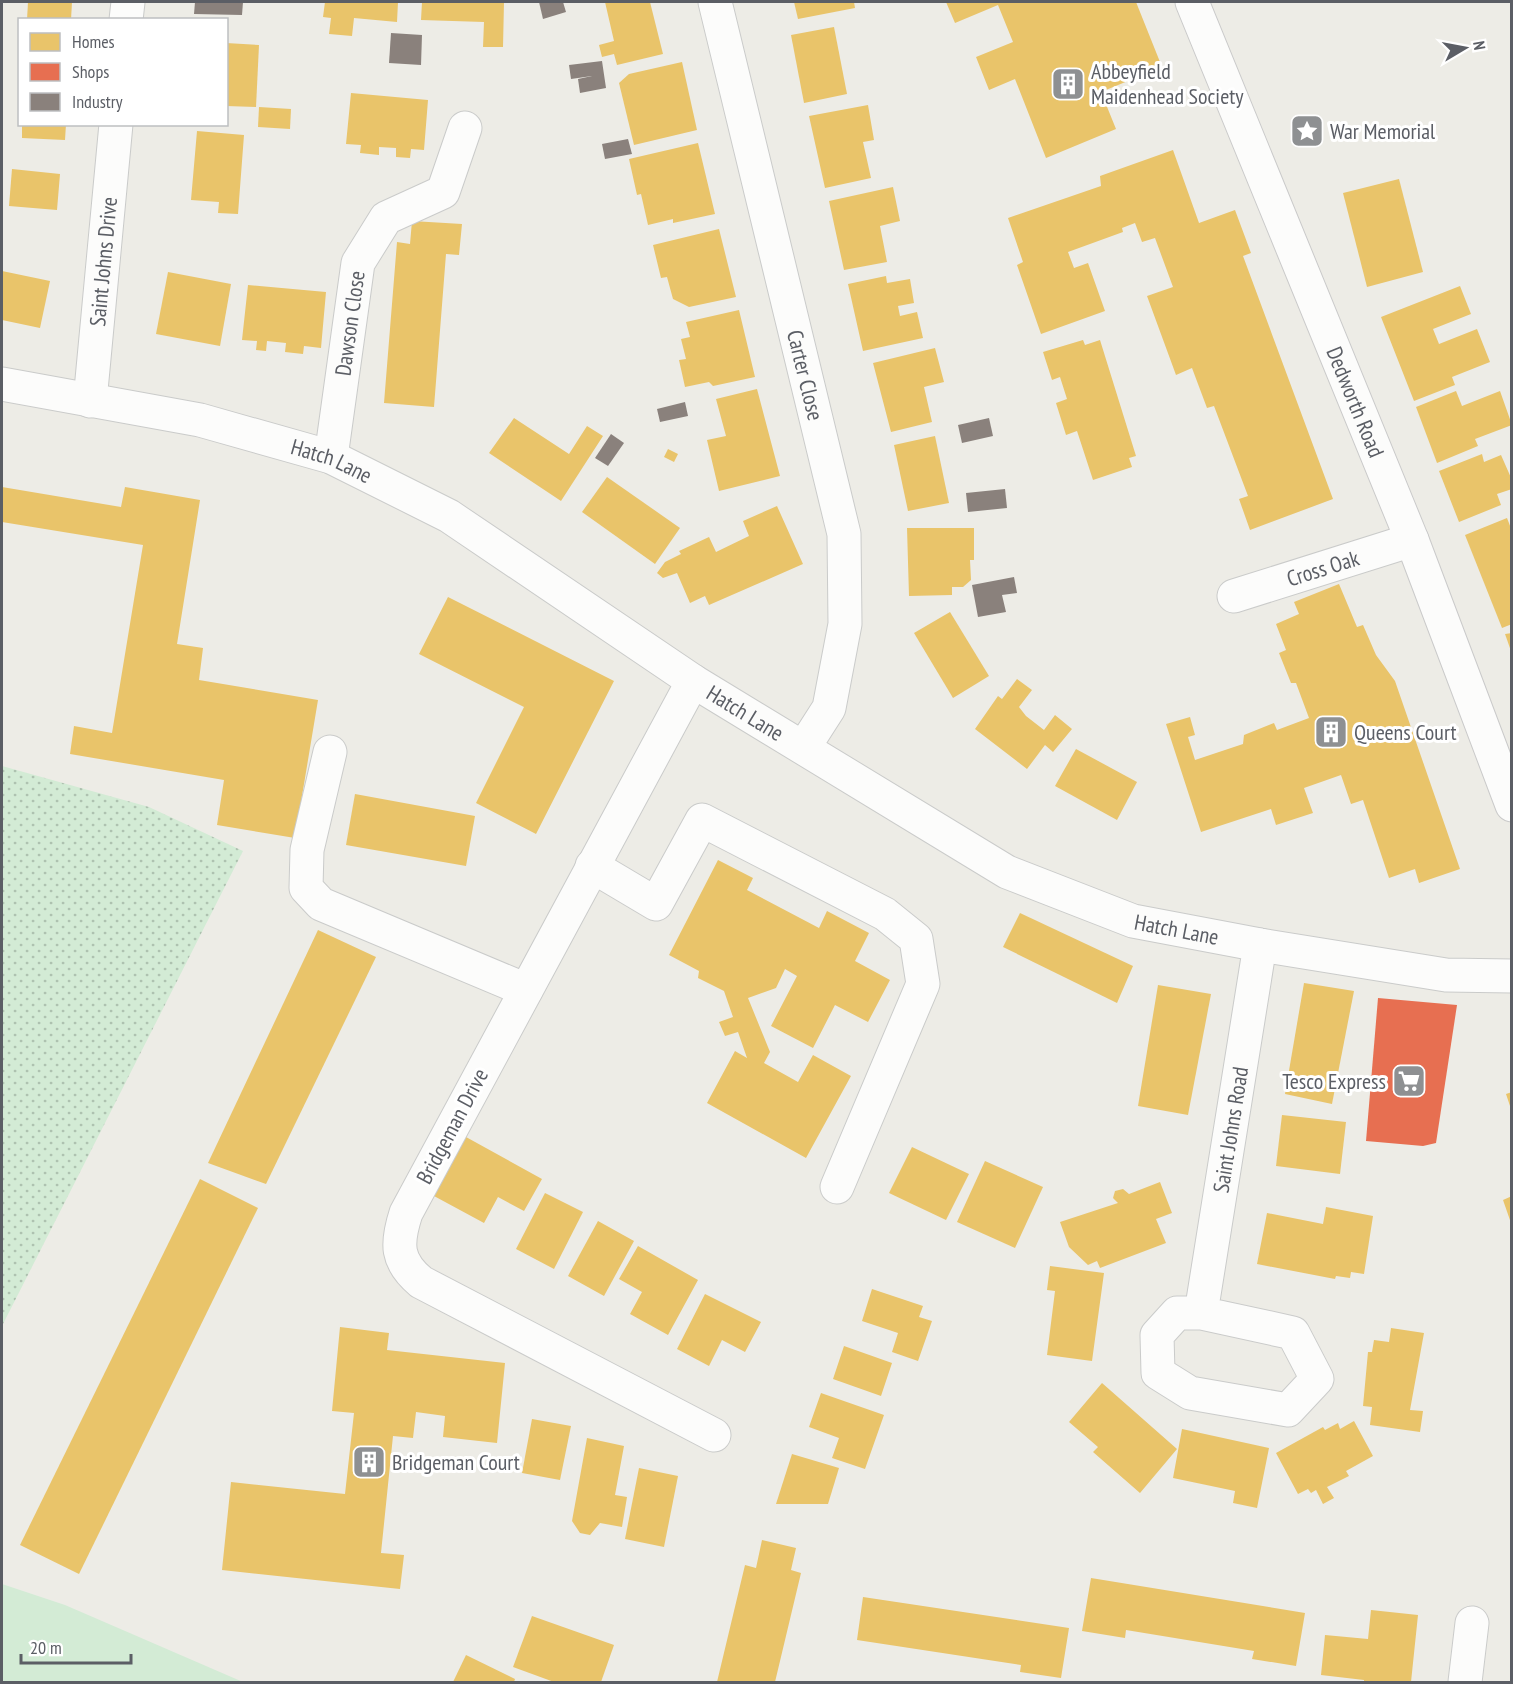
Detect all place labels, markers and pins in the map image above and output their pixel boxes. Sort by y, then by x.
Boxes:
place label: Abbeyfield Maidenhead Society [1091,57,1244,110]
building icon: Abbeyfield Maidenhead Society [1050,66,1086,102]
place icon: War Memorial [1289,113,1325,149]
place label: War Memorial [1330,117,1436,145]
building icon: Queens Court [1313,714,1349,750]
place label: Queens Court [1354,718,1457,746]
supermarket icon: Tesco Express [1391,1063,1427,1099]
place label: Tesco Express [1282,1067,1386,1095]
building icon: Bridgeman Court [351,1444,387,1480]
place label: Bridgeman Court [392,1448,520,1476]

